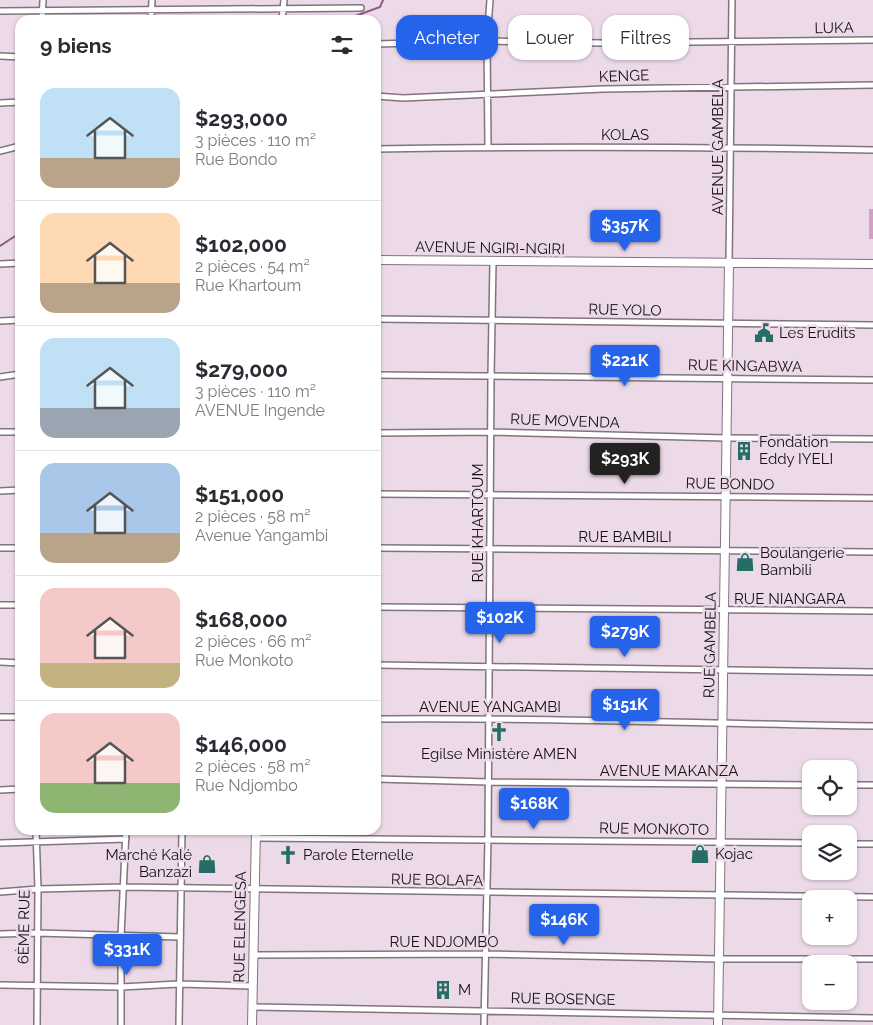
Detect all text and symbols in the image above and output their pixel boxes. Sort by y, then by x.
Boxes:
chip: Acheter [396,15,498,60]
chip: Louer [508,15,592,60]
chip: Filtres [602,15,689,60]
street label: LUKA [814,19,854,37]
icon: filters [328,31,356,59]
text: 9 biens [40,33,112,58]
street label: KENGE [599,66,649,86]
street label: AVENUE GAMBELA [709,79,727,215]
text: $293,000 [195,106,288,131]
icon: home [80,108,140,168]
street label: KOLAS [601,126,649,144]
text: 3 pièces · 110 m² [195,131,316,150]
text: Rue Bondo [195,150,277,169]
pin: $357K [590,210,660,252]
text: $357K [601,216,649,235]
text: $102,000 [195,232,287,257]
icon: home [80,233,140,293]
street label: AVENUE NGIRI-NGIRI [415,238,565,258]
text: 2 pièces · 54 m² [195,257,310,276]
text: Rue Khartoum [195,276,301,295]
street label: RUE YOLO [588,300,662,320]
public building icon: Les Erudits [753,322,775,344]
place label: Les Erudits [779,324,856,342]
pin: $221K [590,344,660,387]
text: $221K [602,351,648,370]
street label: RUE KINGABWA [688,356,802,376]
text: $279,000 [195,357,288,382]
icon: home [80,358,140,418]
text: 3 pièces · 110 m² [195,382,316,401]
text: AVENUE Ingende [195,401,325,420]
street label: RUE MOVENDA [510,410,620,432]
place label: Fondation Eddy IYELI [759,433,833,468]
building icon: Fondation Eddy IYELI [733,440,755,462]
pin: $293K [590,442,660,485]
text: $293K [601,449,649,468]
street label: RUE KHARTOUM [469,463,487,583]
street label: RUE BONDO [685,474,775,494]
text: $151,000 [195,482,284,507]
icon: home [80,483,140,543]
text: 2 pièces · 58 m² [195,507,310,526]
text: Avenue Yangambi [195,526,328,545]
street label: RUE BAMBILI [578,528,672,546]
place label: Boulangerie Bambili [760,544,844,579]
shop icon: Boulangerie Bambili [734,551,756,573]
street label: RUE NIANGARA [734,590,846,608]
street label: RUE GAMBELA [700,592,720,698]
pin: $102K [465,602,535,644]
text: $168,000 [195,607,288,632]
icon: home [80,608,140,668]
text: $102K [476,608,524,627]
pin: $279K [590,616,660,658]
text: $279K [601,622,649,641]
text: 2 pièces · 66 m² [195,632,311,651]
text: Rue Monkoto [195,651,293,670]
pin: $151K [590,688,660,731]
text: $151K [602,695,648,714]
street label: AVENUE YANGAMBI [419,698,561,716]
church icon: Egilse Ministère AMEN [488,721,510,743]
text: $146,000 [195,732,287,757]
icon: home [80,733,140,793]
place label: Egilse Ministère AMEN [421,745,577,763]
text: 2 pièces · 58 m² [195,757,310,776]
map controls [802,760,857,1010]
button: locate [802,760,857,815]
street label: AVENUE MAKANZA [600,762,738,780]
text: Rue Ndjombo [195,776,298,795]
pin: $168K [499,788,569,830]
text: $168K [510,794,558,813]
street label: RUE MONKOTO [599,819,709,839]
button: layers [802,825,857,880]
shop icon: Kojac [689,843,711,865]
church icon: Parole Eternelle [277,844,299,866]
place label: Kojac [715,845,753,863]
place label: Marché Kalé Banzazi [105,846,192,881]
place label: Parole Eternelle [303,846,414,864]
shop icon: Marché Kalé Banzazi [196,853,218,875]
street label: RUE BOLAFA [391,870,483,890]
street label: RUE ELENGESA [230,871,250,983]
street label: 6ÈME RUE [14,890,34,964]
button: + [802,890,857,945]
pin: $146K [529,904,599,946]
text: $146K [540,910,588,929]
street label: RUE NDJOMBO [390,933,498,951]
pin: $331K [92,934,162,976]
text: $331K [104,940,150,959]
button: − [802,955,857,1010]
building icon: M [432,979,454,1001]
place label: M [458,981,471,999]
street label: RUE BOSENGE [510,989,616,1009]

